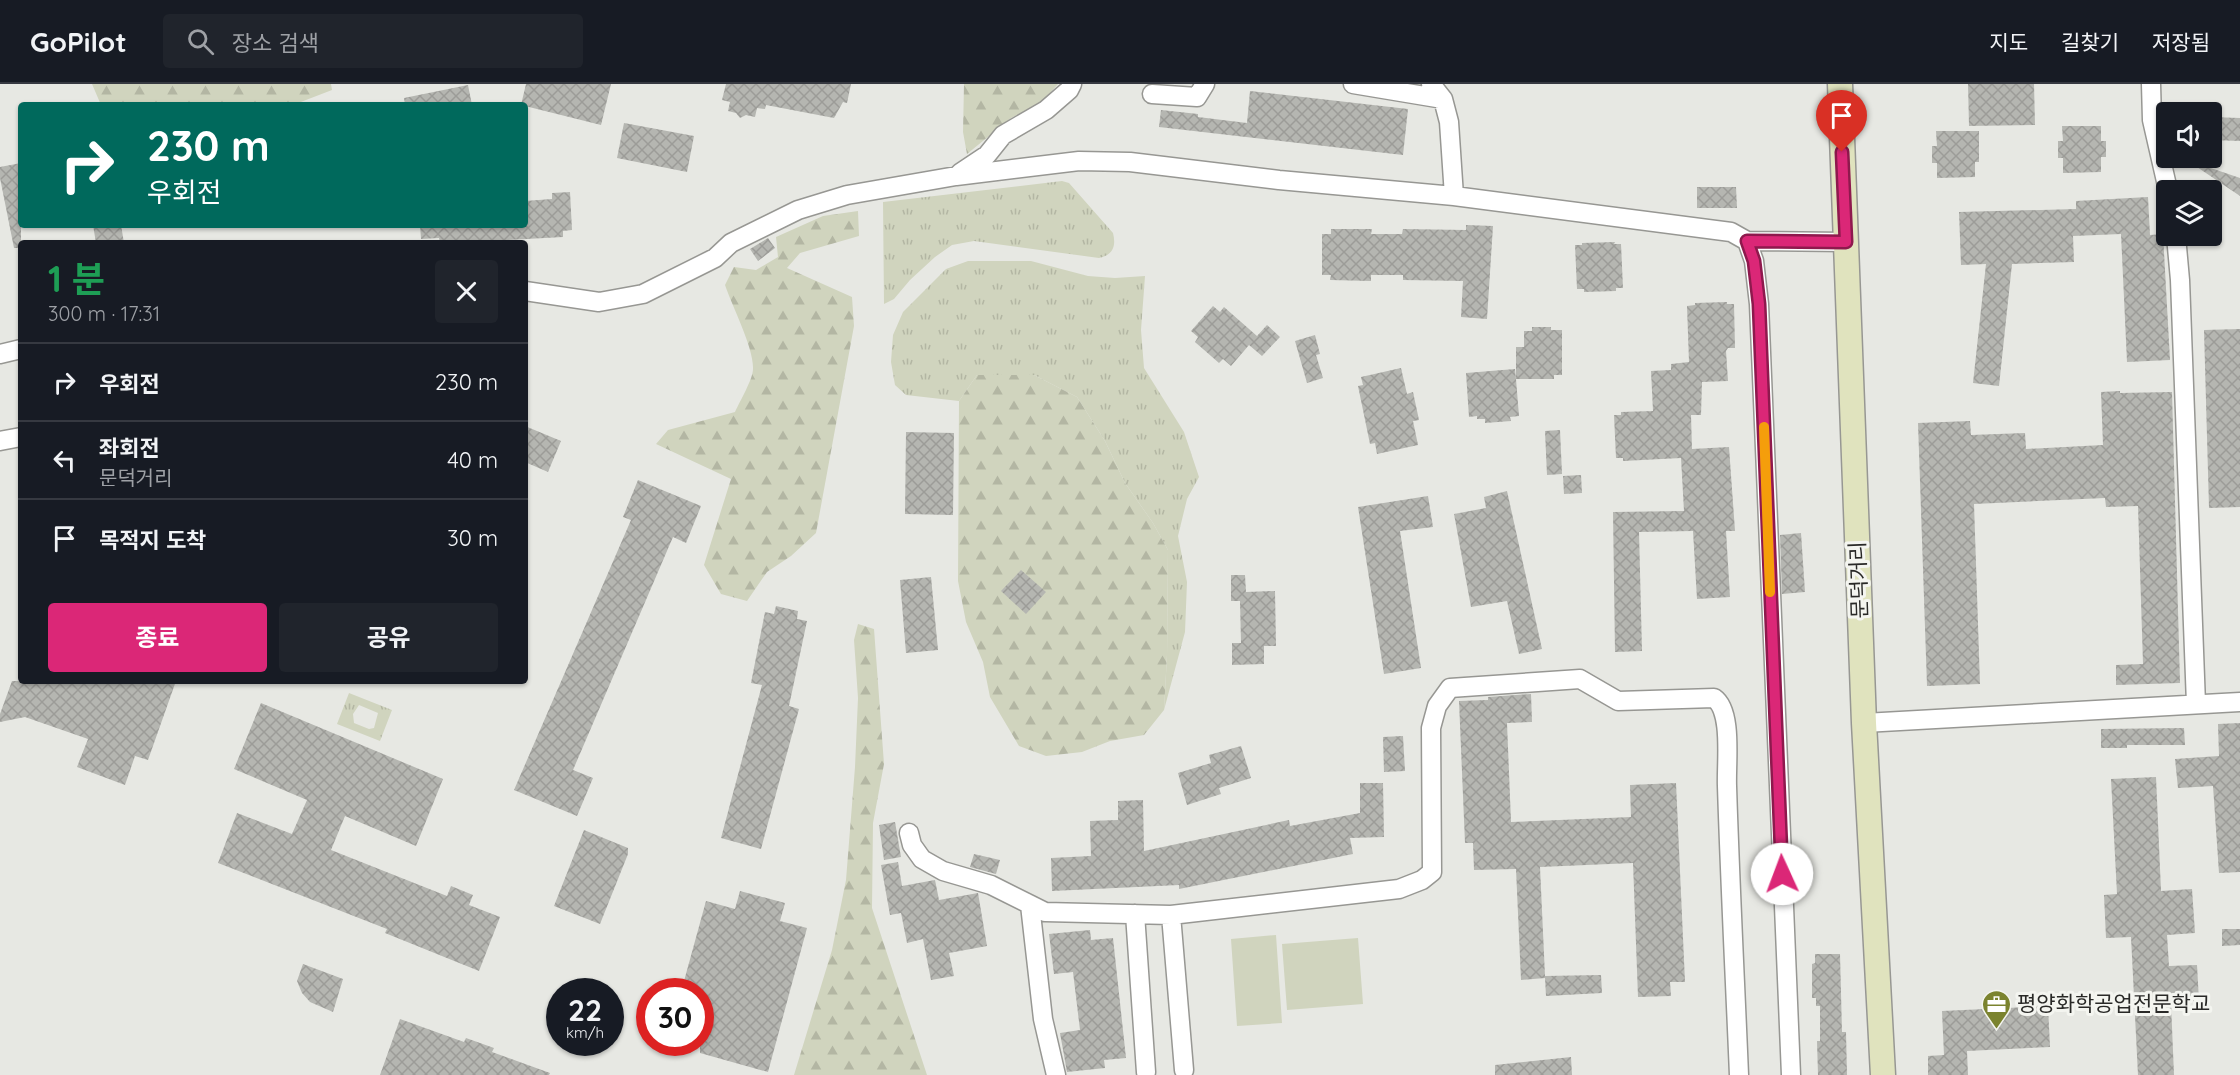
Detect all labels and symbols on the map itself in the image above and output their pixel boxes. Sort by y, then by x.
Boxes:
pin [1816,90,1867,152]
street label: 문덕거리 [1844,541,1872,619]
position arrow [1750,842,1814,906]
speed limit sign: 30 [636,978,714,1056]
office icon: 평양화학공업전문학교 [1980,988,2012,1030]
place label: 평양화학공업전문학교 [2017,990,2210,1016]

